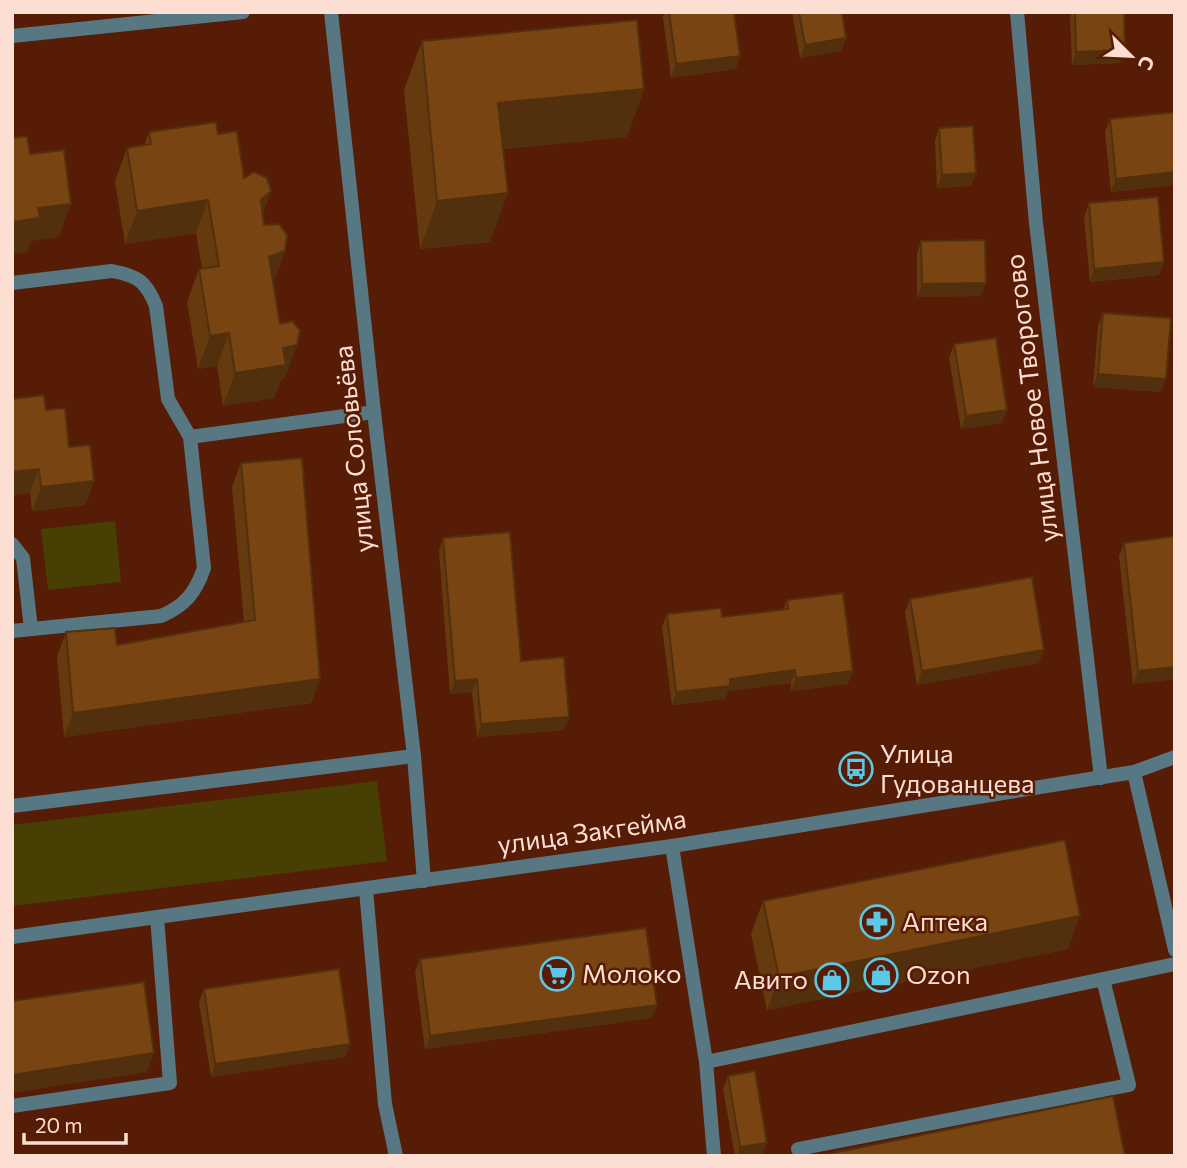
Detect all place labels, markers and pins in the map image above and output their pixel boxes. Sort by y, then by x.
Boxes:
place label: Улица Гудованцева [880,737,1035,798]
bus stop icon: Улица Гудованцева [837,750,875,788]
pharmacy icon: Аптека [858,903,896,941]
place label: Аптека [902,905,988,936]
supermarket icon: Молоко [538,955,576,993]
shop icon: Ozon [862,956,900,994]
place label: Молоко [582,957,682,988]
place label: Ozon [906,958,971,989]
shop icon: Авито [813,961,851,999]
place label: Авито [734,963,808,994]

